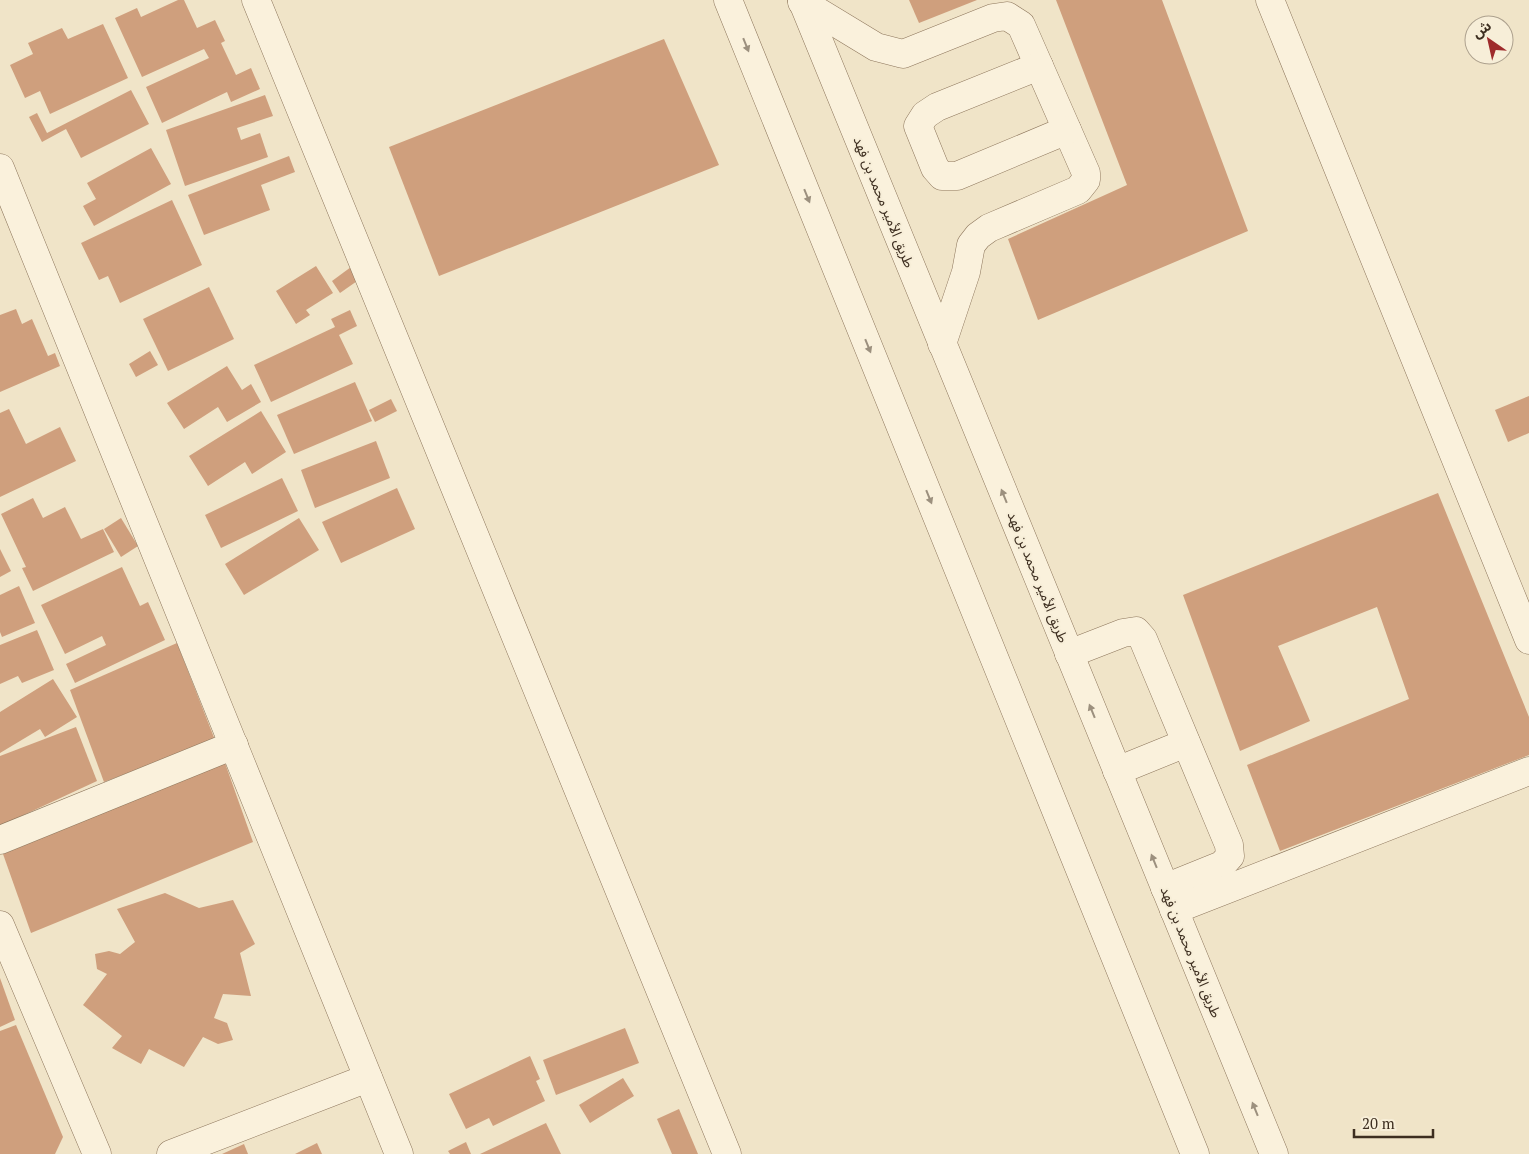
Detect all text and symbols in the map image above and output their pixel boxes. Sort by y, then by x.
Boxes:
north arrow [1464,15,1514,65]
text: ش [1468,16,1495,42]
one-way arrow [743,38,751,52]
street label: طريق الأمير محمد بن فهد [849,133,919,271]
one-way arrow [804,189,812,203]
one-way arrow [865,339,873,354]
one-way arrow [1000,489,1008,503]
one-way arrow [926,490,934,504]
street label: طريق الأمير محمد بن فهد [1003,508,1073,646]
one-way arrow [1088,704,1096,718]
one-way arrow [1150,853,1158,868]
street label: طريق الأمير محمد بن فهد [1156,883,1226,1021]
one-way arrow [1251,1102,1259,1116]
scale bar [1354,1106,1433,1138]
text: 20 m [1362,1113,1395,1133]

